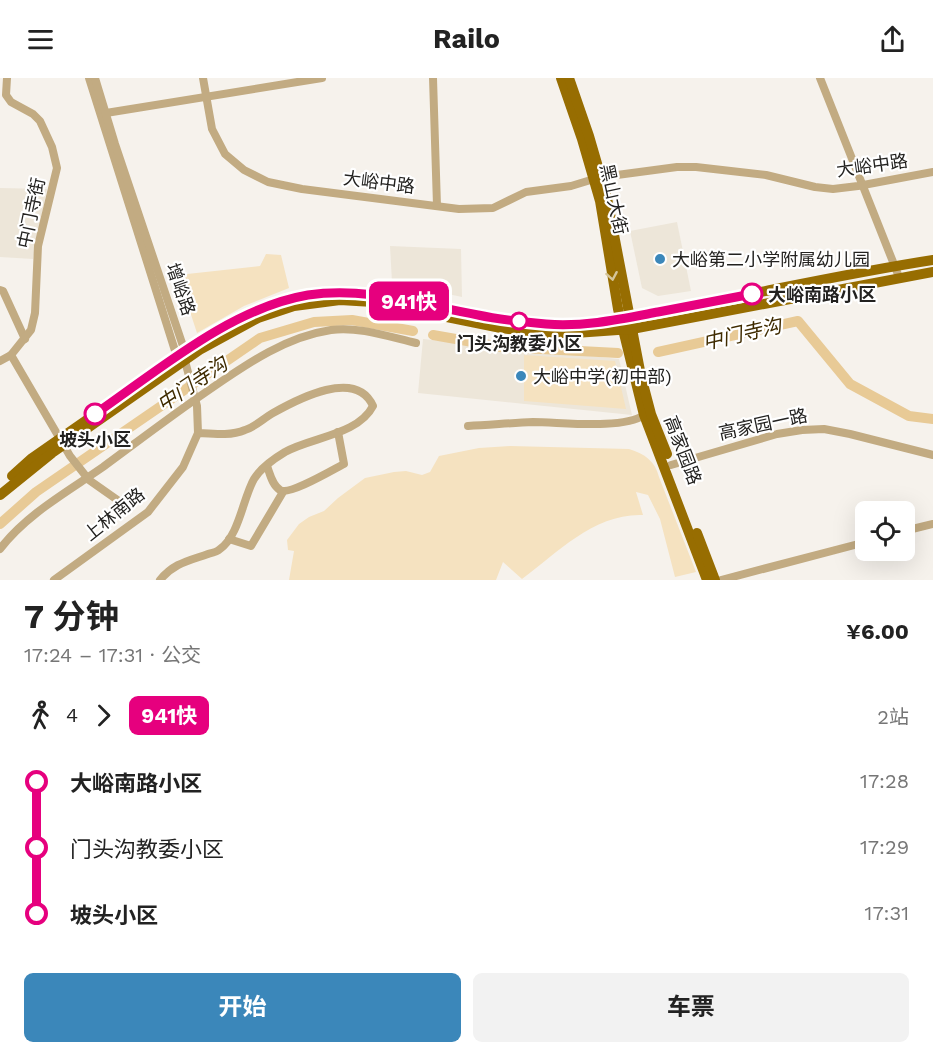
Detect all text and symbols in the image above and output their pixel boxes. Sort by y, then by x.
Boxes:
icon: menu [24,23,57,56]
text: Railo [433,23,500,55]
icon: share [876,23,909,56]
street label: 大峪中路 [835,150,909,180]
street label: 黑山大街 [596,162,632,236]
street label: 大峪中路 [342,167,416,197]
street label: 中门寺街 [13,176,49,250]
place label: 大峪第二小学附属幼儿园 [672,249,870,270]
marker: 大峪第二小学附属幼儿园 [653,252,667,266]
street label: 增峪路 [162,260,200,318]
one-way arrow [606,272,618,281]
line badge: 941快 [367,282,451,320]
marker: 大峪南路小区 [741,283,763,305]
place label: 大峪南路小区 [768,284,876,305]
text: 941快 [381,289,437,314]
marker: 门头沟教委小区 [510,312,528,330]
water label: 中门寺沟 [700,313,786,355]
place label: 门头沟教委小区 [456,333,582,354]
water label: 中门寺沟 [152,351,234,416]
place label: 大峪中学(初中部) [533,366,672,387]
marker: 大峪中学(初中部) [514,369,528,383]
marker: 坡头小区 [84,403,106,425]
street label: 高家园一路 [717,404,809,444]
street label: 高家园路 [660,413,706,487]
place label: 坡头小区 [59,429,131,450]
street label: 上林南路 [79,483,149,545]
map controls [855,501,915,561]
button: locate [855,501,915,561]
text: 7 分钟 [24,597,119,636]
text: ¥6.00 [846,619,909,644]
text: 17:24 – 17:31 · 公交 [24,643,201,667]
icon: walk [24,699,57,732]
icon: forward [87,699,120,732]
text: 4 [66,703,78,727]
text: 941快 [141,703,197,728]
text: 2站 [877,705,909,729]
text: 17:28 [860,769,909,793]
text: 大峪南路小区 [70,771,202,796]
text: 17:29 [860,835,909,859]
text: 门头沟教委小区 [70,837,224,862]
text: 17:31 [865,901,909,925]
text: 坡头小区 [70,903,158,928]
button: 开始 [24,973,461,1042]
button: 车票 [473,973,909,1042]

